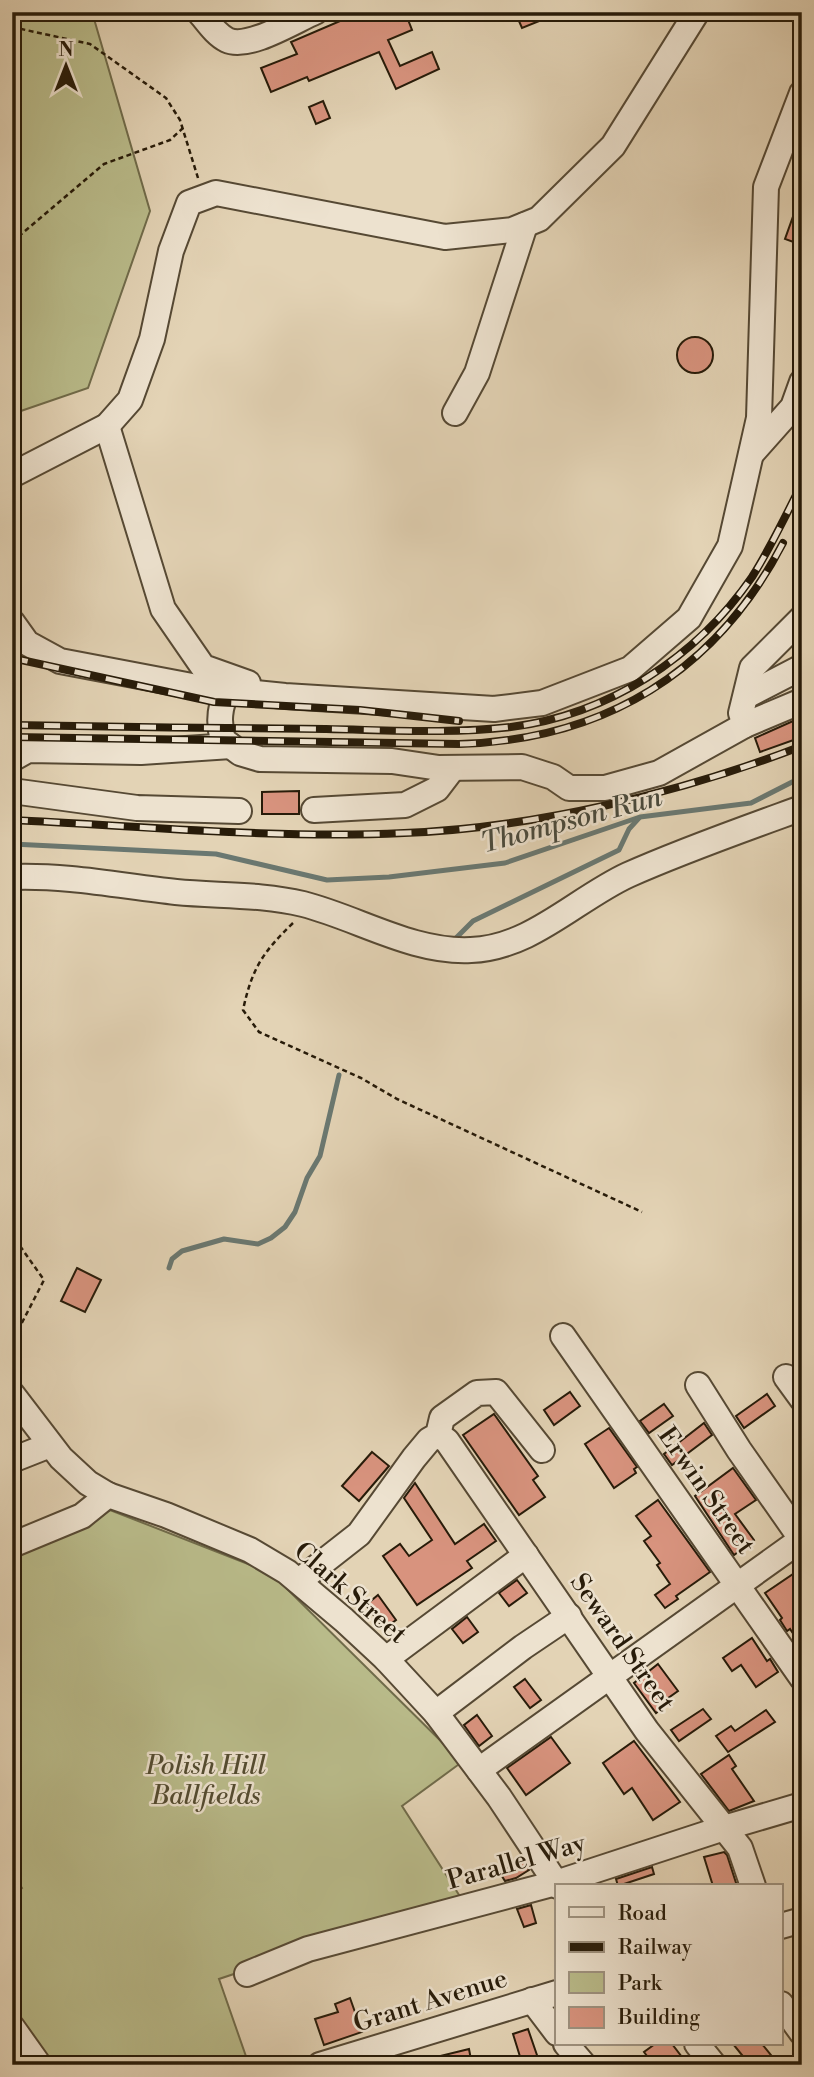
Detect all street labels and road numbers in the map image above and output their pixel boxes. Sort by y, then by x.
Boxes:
street label: Erwin Street [651,1421,762,1560]
street label: Clark Street [287,1535,413,1650]
street label: Seward Street [563,1567,681,1718]
street label: Parallel Way [443,1827,590,1897]
street label: Grant Avenue [349,1962,511,2040]

